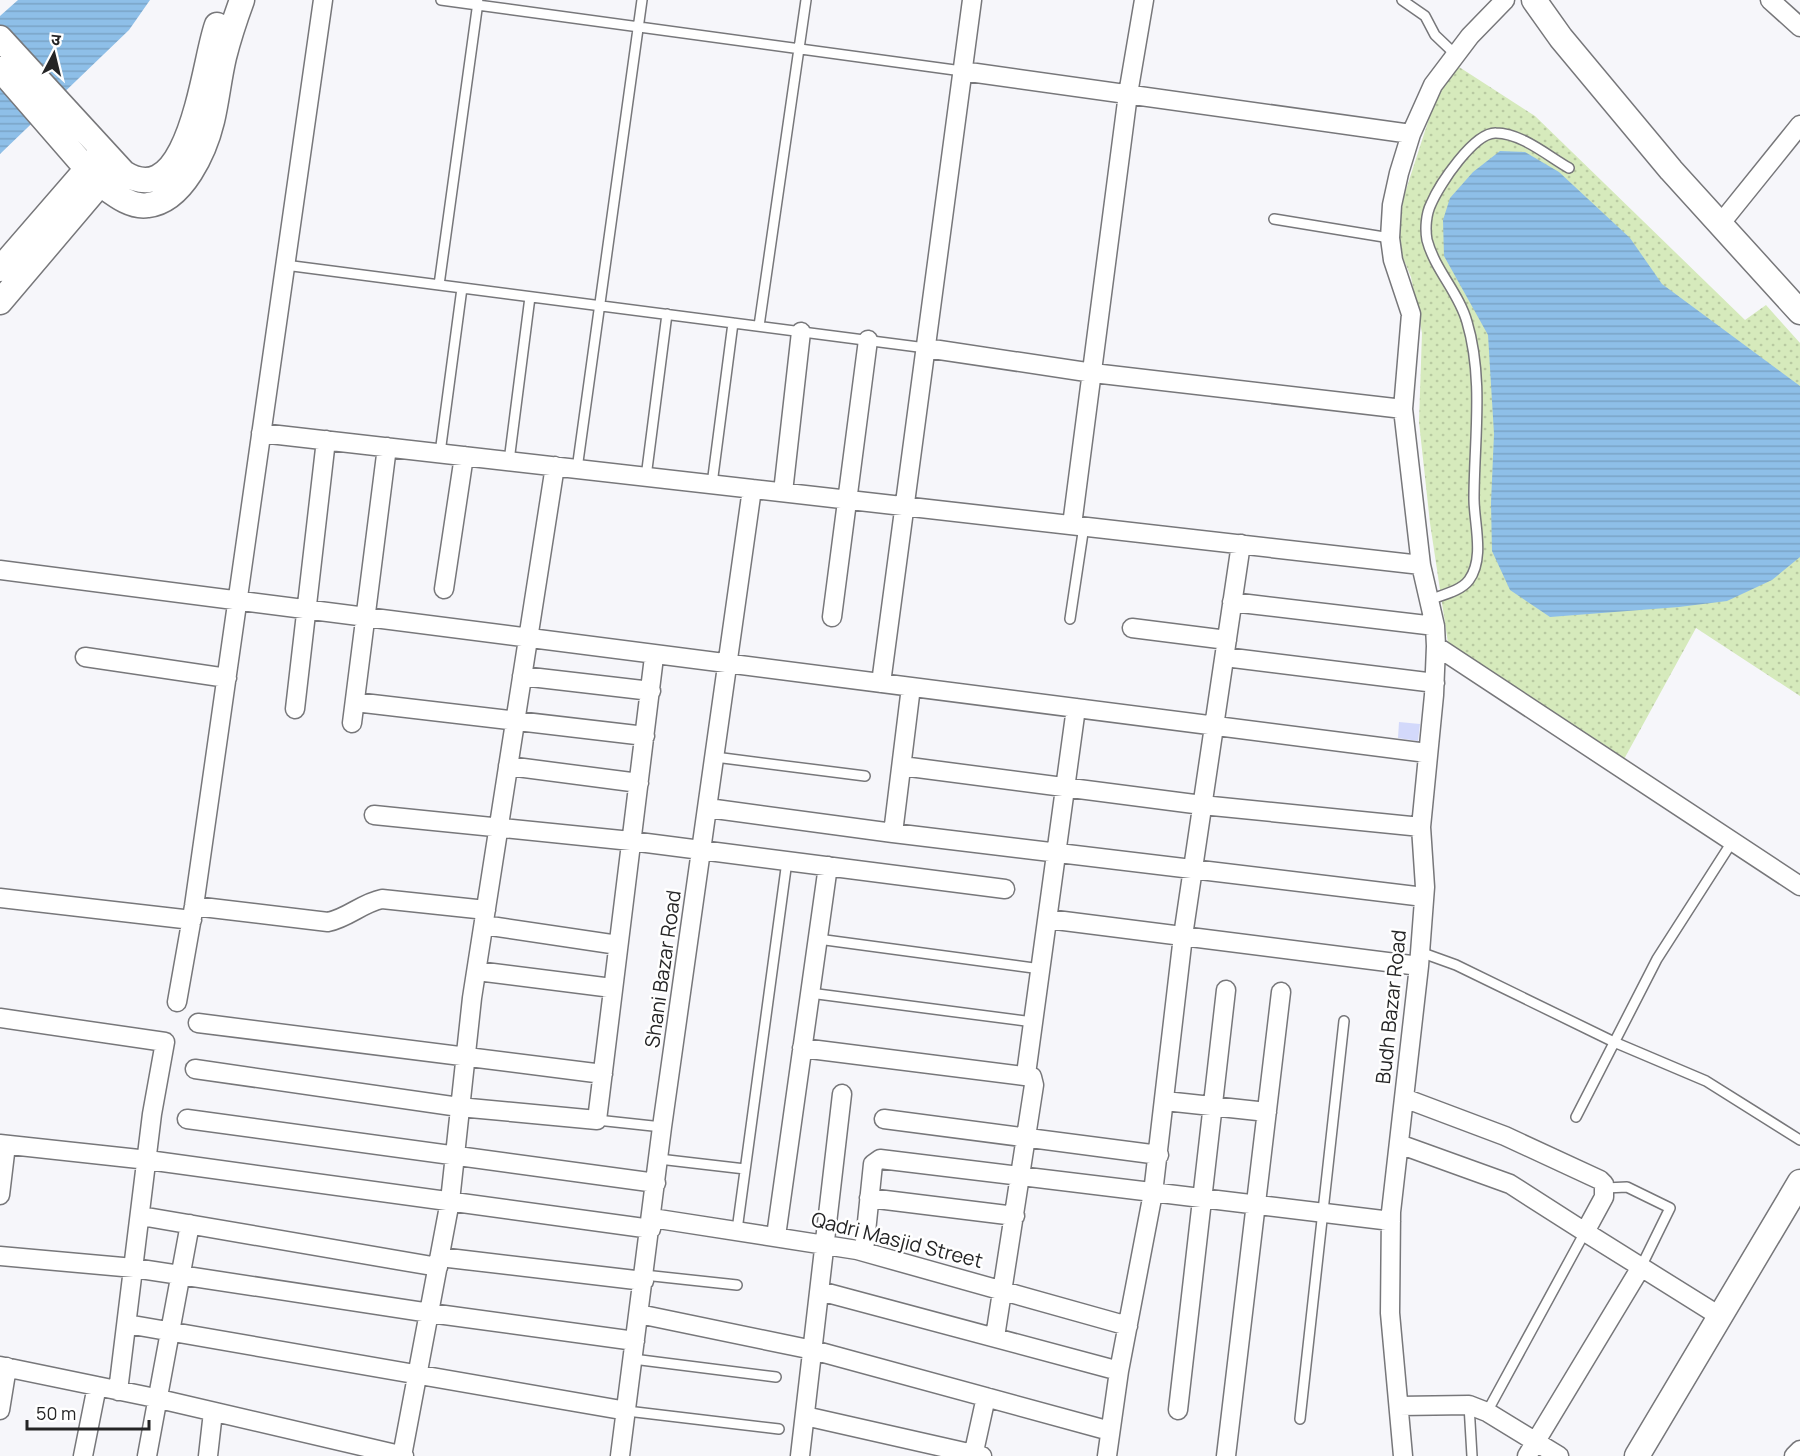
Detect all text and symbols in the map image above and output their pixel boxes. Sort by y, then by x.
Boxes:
north arrow [24,24,84,84]
text: उ [50,28,62,51]
street label: Shani Bazar Road [638,888,687,1050]
street label: Budh Bazar Road [1369,928,1412,1085]
street label: Qadri Masjid Street [808,1205,986,1274]
scale bar [27,1393,148,1431]
text: 50 m [36,1401,76,1425]

